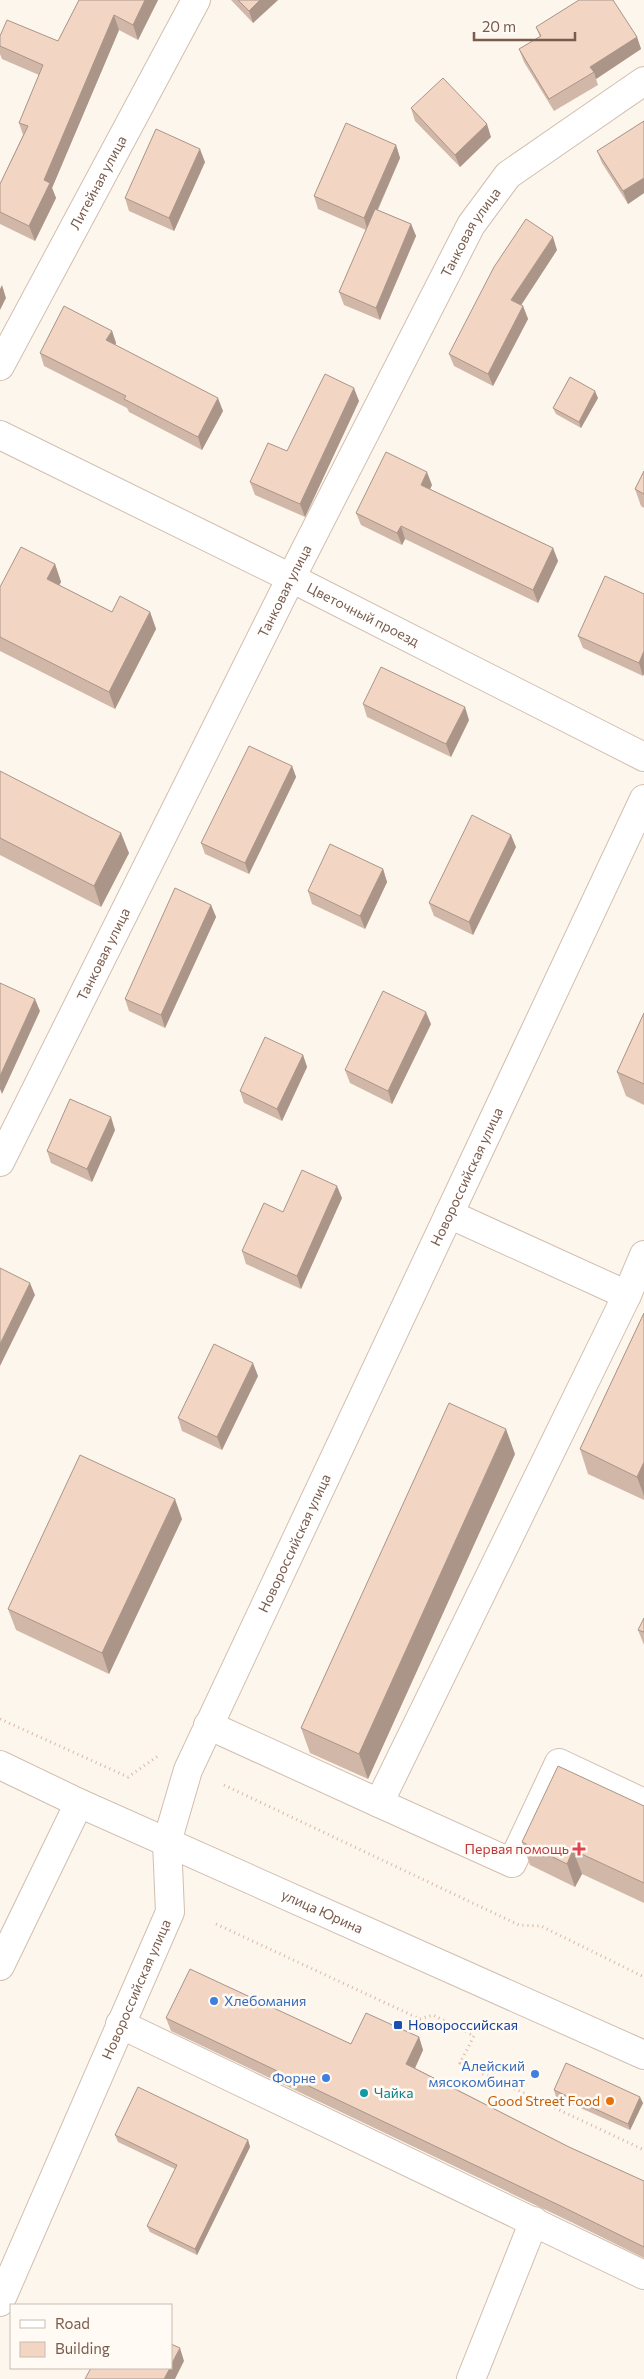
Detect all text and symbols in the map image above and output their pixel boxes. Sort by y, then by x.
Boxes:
scale bar [474,10,575,42]
text: 20 m [482,17,516,35]
street label: Литейная улица [66,132,130,232]
street label: Танковая улица [437,184,504,280]
street label: Танковая улица [254,542,315,640]
street label: Цветочный проезд [304,579,422,650]
street label: Танковая улица [73,905,133,1003]
street label: Новороссийская улица [426,1104,506,1249]
street label: Новороссийская улица [254,1471,334,1615]
place label: Первая помощь [465,1840,569,1857]
marker: Первая помощь [573,1843,585,1855]
street label: улица Юрина [279,1885,366,1937]
street label: Новороссийская улица [98,1916,174,2062]
place label: Хлебомания [224,1992,306,2009]
marker: Хлебомания [208,1995,220,2007]
place label: Новороссийская [408,2016,518,2033]
marker: Новороссийская [392,2019,404,2031]
place label: Алейский мясокомбинат [429,2057,525,2090]
marker: Алейский мясокомбинат [529,2068,541,2080]
place label: Форне [272,2069,316,2086]
marker: Форне [320,2072,332,2084]
place label: Чайка [374,2084,414,2101]
marker: Чайка [358,2087,370,2099]
place label: Good Street Food [487,2092,600,2109]
marker: Good Street Food [604,2095,616,2107]
legend [10,2304,172,2369]
text: Road [55,2314,90,2332]
text: Building [55,2339,110,2357]

